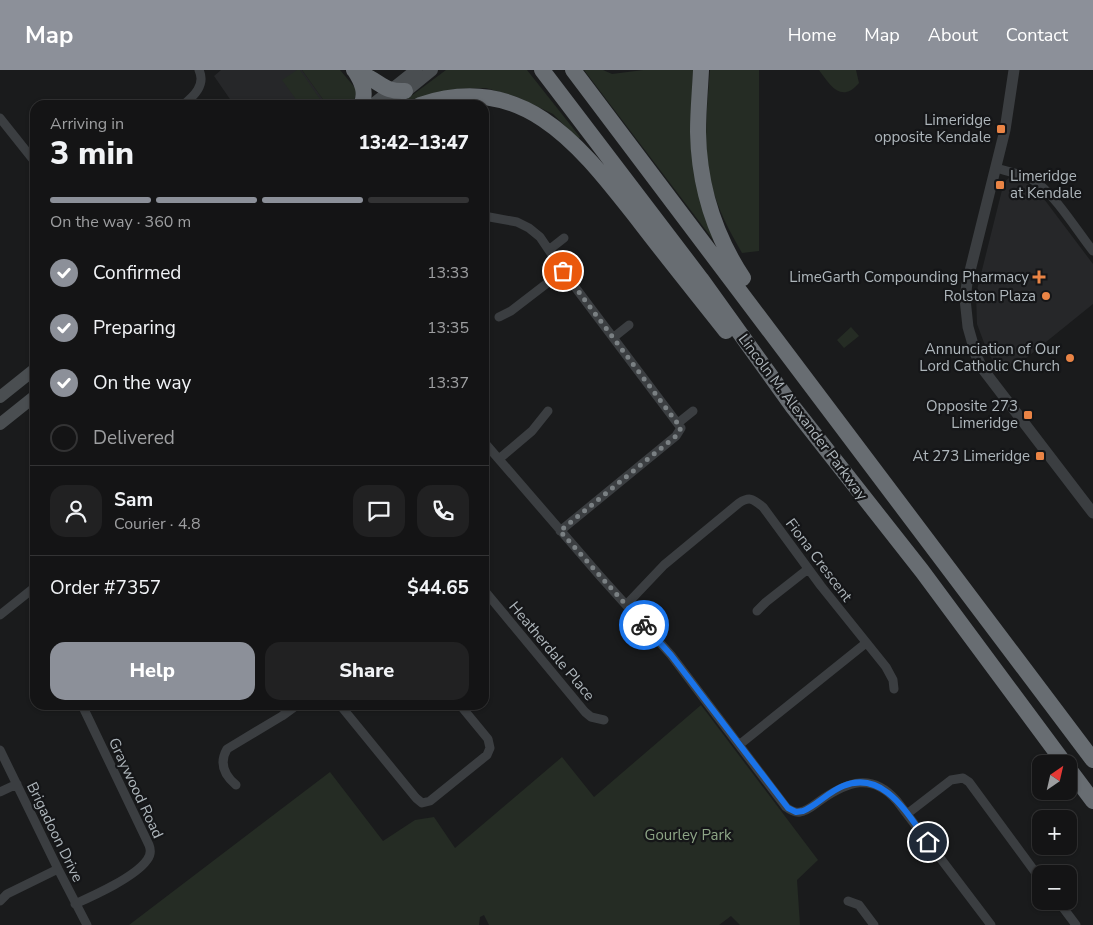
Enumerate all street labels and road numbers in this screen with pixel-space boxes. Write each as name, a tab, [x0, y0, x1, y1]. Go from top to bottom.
street label: Lincoln M. Alexander Parkway	[734, 330, 872, 504]
street label: Fiona Crescent	[781, 514, 857, 606]
street label: Heatherdale Place	[505, 597, 599, 705]
street label: Graywood Road	[104, 734, 168, 842]
street label: Brigadoon Drive	[22, 779, 88, 885]

